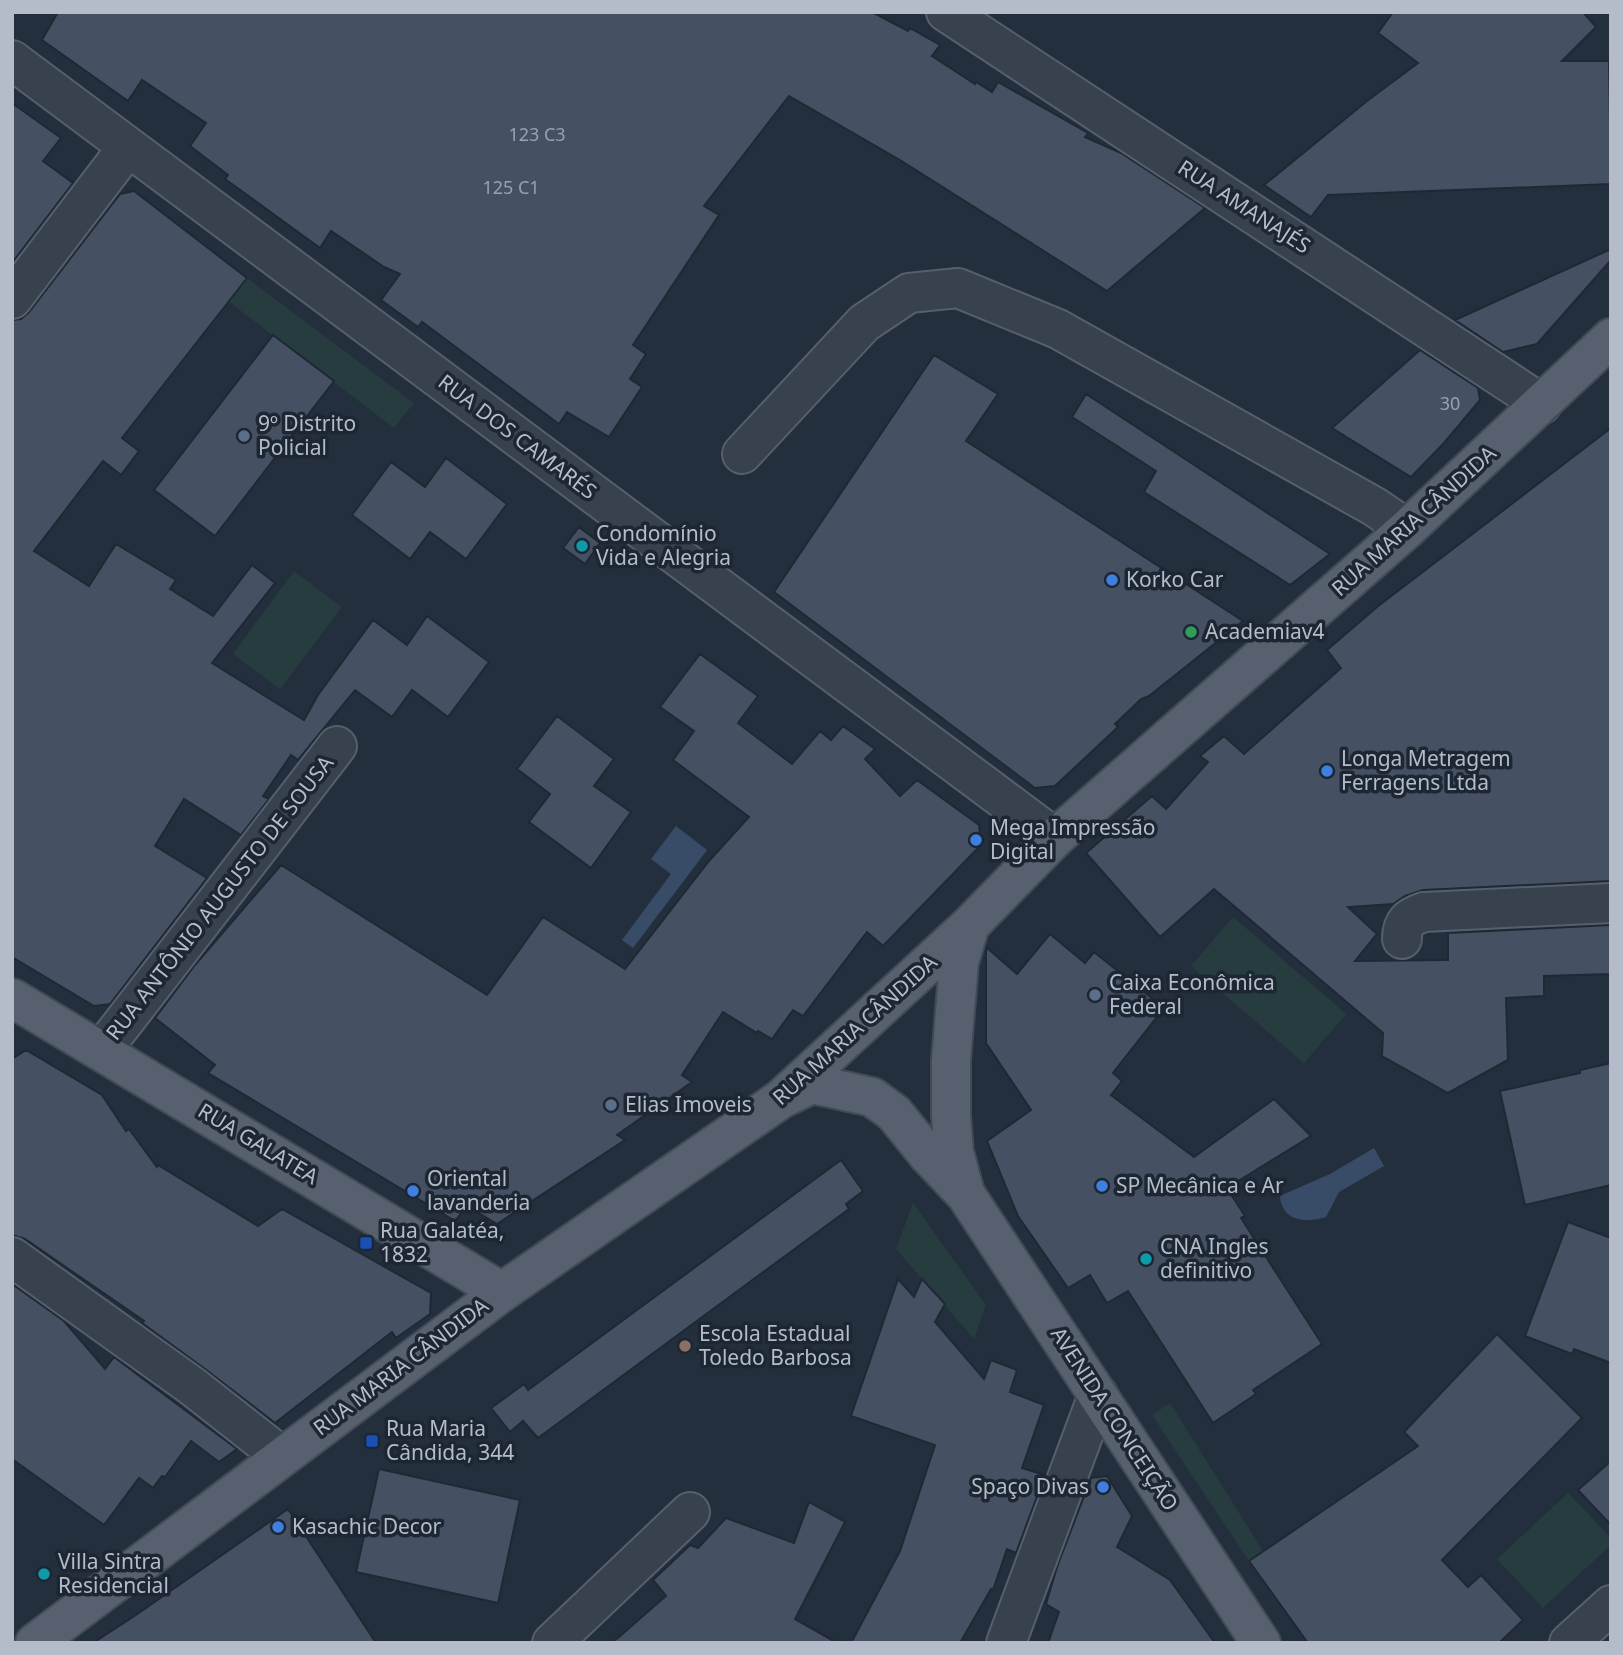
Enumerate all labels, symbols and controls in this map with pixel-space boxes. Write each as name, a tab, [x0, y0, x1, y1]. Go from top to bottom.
house number: 123 C3	[508, 122, 566, 146]
street label: RUA AMANAJÉS	[1173, 153, 1316, 259]
house number: 125 C1	[482, 175, 540, 199]
street label: RUA DOS CAMARÉS	[433, 367, 602, 505]
house number: 30	[1440, 391, 1460, 415]
place label: 9º Distrito Policial	[258, 409, 356, 461]
marker: 9º Distrito Policial	[236, 428, 252, 444]
street label: RUA MARIA CÂNDIDA	[1325, 439, 1502, 602]
place label: Condomínio Vida e Alegria	[596, 519, 731, 571]
marker: Condomínio Vida e Alegria	[574, 538, 590, 554]
place label: Korko Car	[1126, 565, 1224, 593]
marker: Korko Car	[1104, 572, 1120, 588]
place label: Academiav4	[1205, 617, 1325, 645]
marker: Academiav4	[1183, 624, 1199, 640]
place label: Longa Metragem Ferragens Ltda	[1341, 744, 1511, 796]
street label: RUA ANTÔNIO AUGUSTO DE SOUSA	[99, 749, 340, 1045]
marker: Longa Metragem Ferragens Ltda	[1319, 763, 1335, 779]
place label: Mega Impressão Digital	[990, 813, 1155, 865]
marker: Mega Impressão Digital	[968, 832, 984, 848]
street label: RUA MARIA CÂNDIDA	[766, 948, 943, 1111]
place label: Caixa Econômica Federal	[1109, 968, 1275, 1020]
marker: Caixa Econômica Federal	[1087, 987, 1103, 1003]
place label: Elias Imoveis	[625, 1090, 752, 1118]
street label: RUA GALATEA	[193, 1096, 324, 1190]
marker: Elias Imoveis	[603, 1097, 619, 1113]
place label: Oriental lavanderia	[427, 1164, 530, 1216]
place label: SP Mecânica e Ar	[1116, 1171, 1284, 1199]
marker: SP Mecânica e Ar	[1094, 1178, 1110, 1194]
marker: Oriental lavanderia	[405, 1183, 421, 1199]
place label: Rua Galatéa, 1832	[380, 1216, 504, 1268]
place label: CNA Ingles definitivo	[1160, 1232, 1268, 1284]
marker: Rua Galatéa, 1832	[358, 1235, 374, 1251]
marker: CNA Ingles definitivo	[1138, 1251, 1154, 1267]
street label: RUA MARIA CÂNDIDA	[307, 1291, 494, 1441]
place label: Escola Estadual Toledo Barbosa	[699, 1319, 852, 1371]
street label: AVENIDA CONCEIÇÃO	[1045, 1321, 1185, 1516]
marker: Escola Estadual Toledo Barbosa	[677, 1338, 693, 1354]
place label: Rua Maria Cândida, 344	[386, 1414, 514, 1466]
marker: Rua Maria Cândida, 344	[364, 1433, 380, 1449]
place label: Spaço Divas	[971, 1472, 1089, 1500]
marker: Spaço Divas	[1095, 1479, 1111, 1495]
place label: Kasachic Decor	[292, 1512, 442, 1540]
marker: Kasachic Decor	[270, 1519, 286, 1535]
place label: Villa Sintra Residencial	[58, 1547, 169, 1599]
marker: Villa Sintra Residencial	[36, 1566, 52, 1582]

